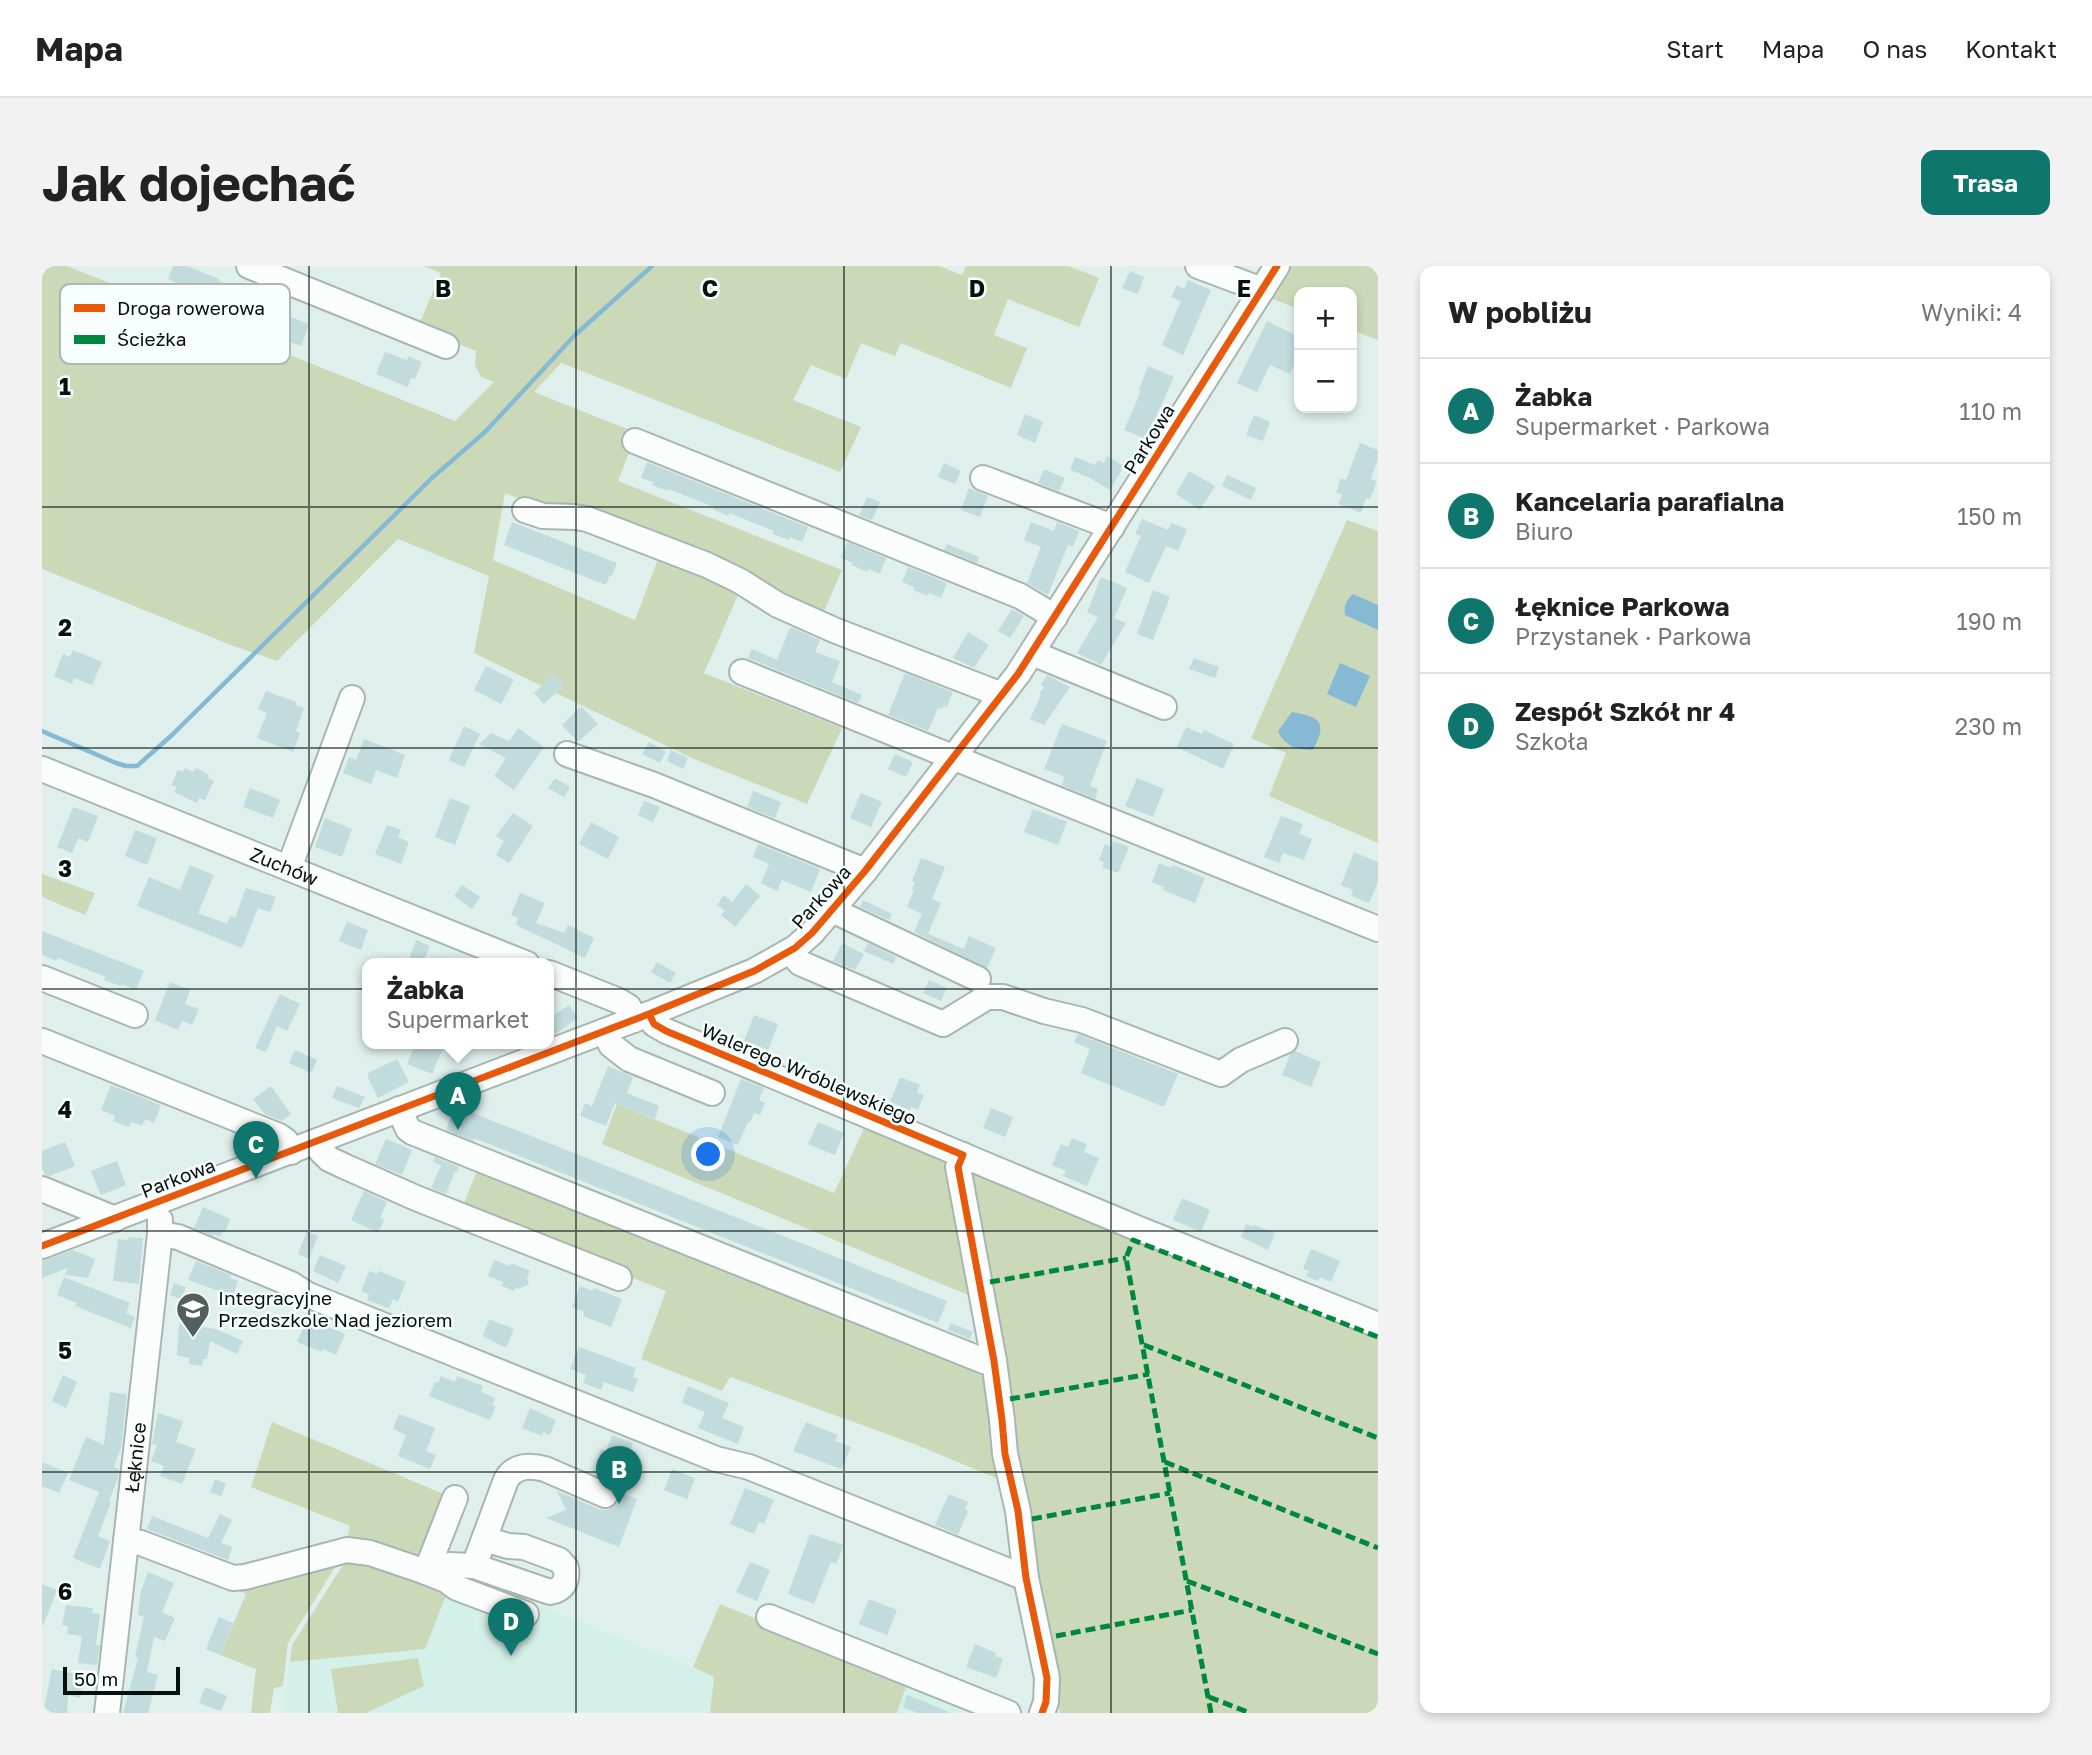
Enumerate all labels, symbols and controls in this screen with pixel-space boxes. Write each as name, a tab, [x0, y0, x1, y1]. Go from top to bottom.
text: Mapa	[35, 29, 123, 68]
text: Start	[1666, 34, 1724, 63]
text: Mapa	[1762, 34, 1824, 63]
text: O nas	[1862, 34, 1927, 63]
text: Kontakt	[1965, 34, 2057, 63]
button: Trasa	[1921, 150, 2050, 215]
text: Jak dojechać	[42, 153, 355, 212]
text: B	[435, 274, 451, 302]
text: C	[702, 274, 718, 302]
text: D	[969, 274, 985, 302]
text: E	[1237, 274, 1251, 302]
legend	[60, 284, 290, 364]
map controls	[1294, 287, 1357, 413]
button: +	[1294, 287, 1357, 350]
text: W pobliżu	[1448, 294, 1592, 330]
text: Droga rowerowa	[117, 296, 265, 319]
text: Wyniki: 4	[1921, 298, 2022, 326]
text: Ścieżka	[117, 327, 187, 350]
button: −	[1294, 350, 1357, 413]
text: 1	[59, 372, 71, 400]
text: Żabka	[1515, 381, 1592, 412]
text: A	[1463, 397, 1479, 425]
text: 110 m	[1959, 397, 2022, 425]
street label: Parkowa	[1118, 400, 1179, 478]
text: Supermarket · Parkowa	[1515, 412, 1770, 440]
text: Kancelaria parafialna	[1515, 486, 1784, 517]
text: B	[1463, 502, 1479, 530]
text: 150 m	[1957, 502, 2022, 530]
text: Biuro	[1515, 517, 1573, 545]
text: Łęknice Parkowa	[1515, 591, 1729, 622]
text: C	[1463, 607, 1479, 635]
text: 190 m	[1957, 607, 2022, 635]
text: 2	[58, 613, 72, 641]
text: Przystanek · Parkowa	[1515, 622, 1751, 650]
text: Zespół Szkół nr 4	[1515, 696, 1735, 727]
text: D	[1463, 712, 1479, 740]
text: 230 m	[1955, 712, 2022, 740]
text: Szkoła	[1515, 727, 1589, 755]
street label: Zuchów	[247, 842, 322, 890]
text: 3	[58, 854, 72, 882]
street label: Parkowa	[786, 860, 855, 933]
popup	[362, 958, 554, 1049]
text: Żabka	[387, 974, 464, 1005]
text: Supermarket	[387, 1005, 529, 1033]
street label: Walerego Wróblewskiego	[698, 1018, 920, 1129]
pin: A	[435, 1072, 481, 1130]
text: 4	[58, 1095, 72, 1123]
pin: C	[233, 1121, 279, 1179]
your location	[691, 1137, 725, 1171]
street label: Parkowa	[137, 1153, 218, 1202]
place label: Integracyjne Przedszkole Nad jeziorem	[218, 1286, 453, 1331]
school or university icon: Integracyjne Przedszkole Nad jeziorem	[174, 1290, 212, 1339]
text: 5	[58, 1336, 72, 1364]
street label: Łęknice	[119, 1421, 150, 1494]
pin: B	[596, 1446, 642, 1504]
text: 6	[58, 1577, 72, 1605]
pin: D	[488, 1598, 534, 1656]
scale bar	[63, 1664, 180, 1696]
text: 50 m	[74, 1667, 118, 1690]

